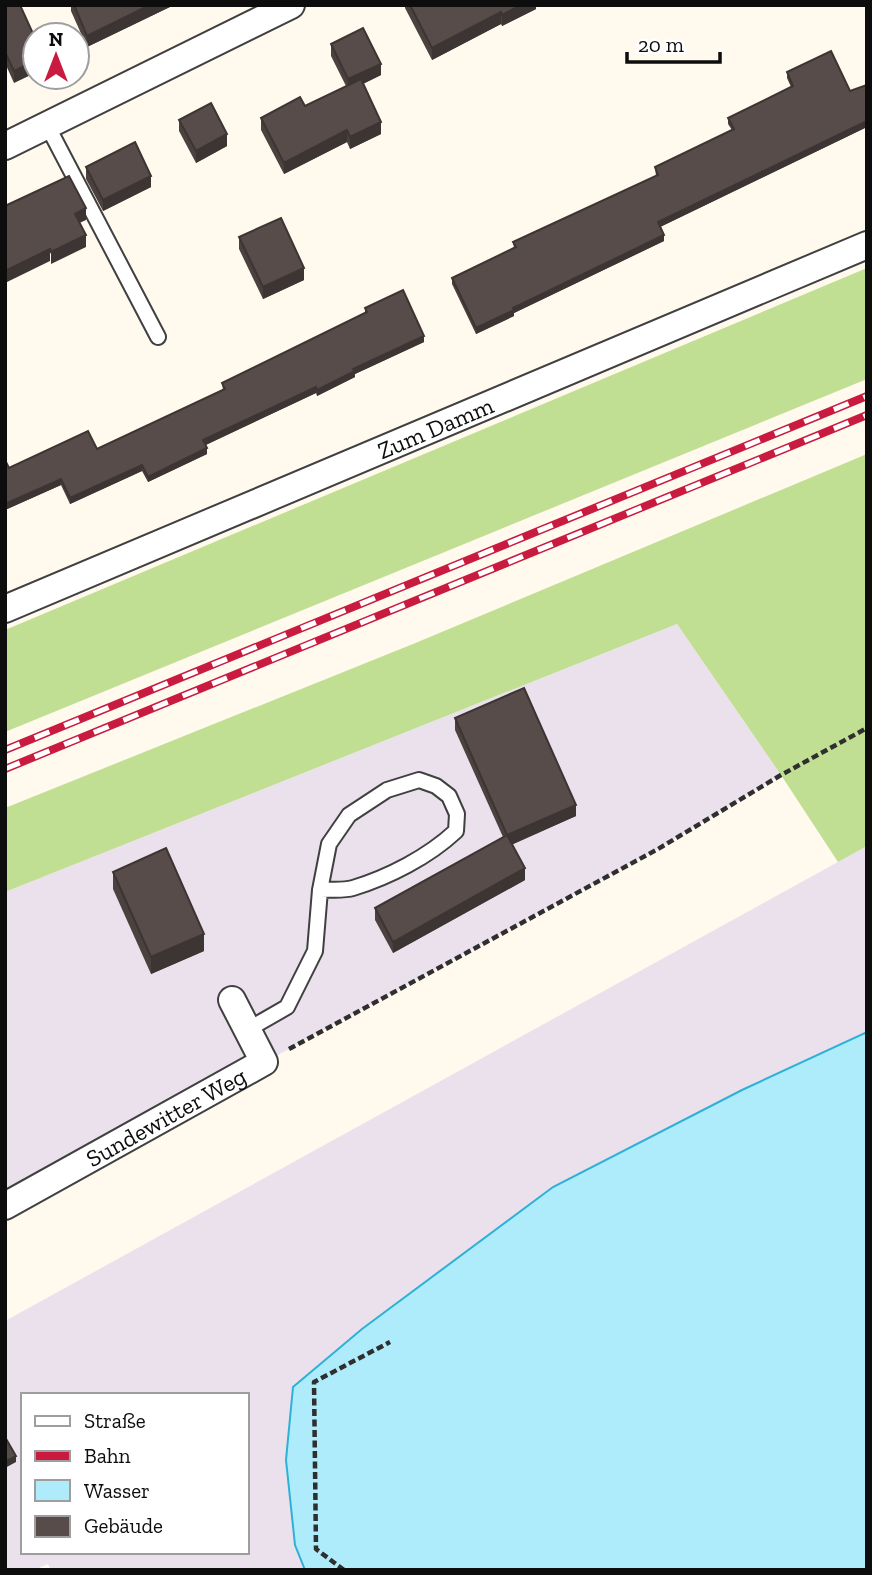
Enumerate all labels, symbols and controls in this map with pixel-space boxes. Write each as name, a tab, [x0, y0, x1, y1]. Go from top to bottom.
north arrow	[21, 21, 91, 91]
scale bar	[627, 21, 720, 65]
text: N	[49, 28, 63, 51]
text: 20 m	[638, 32, 684, 57]
street label: Zum Damm	[373, 390, 498, 465]
street label: Sundewitter Weg	[81, 1061, 251, 1173]
legend	[21, 1393, 248, 1554]
text: Straße	[84, 1408, 146, 1433]
text: Bahn	[84, 1443, 131, 1468]
text: Wasser	[84, 1478, 150, 1503]
text: Gebäude	[84, 1513, 163, 1538]

